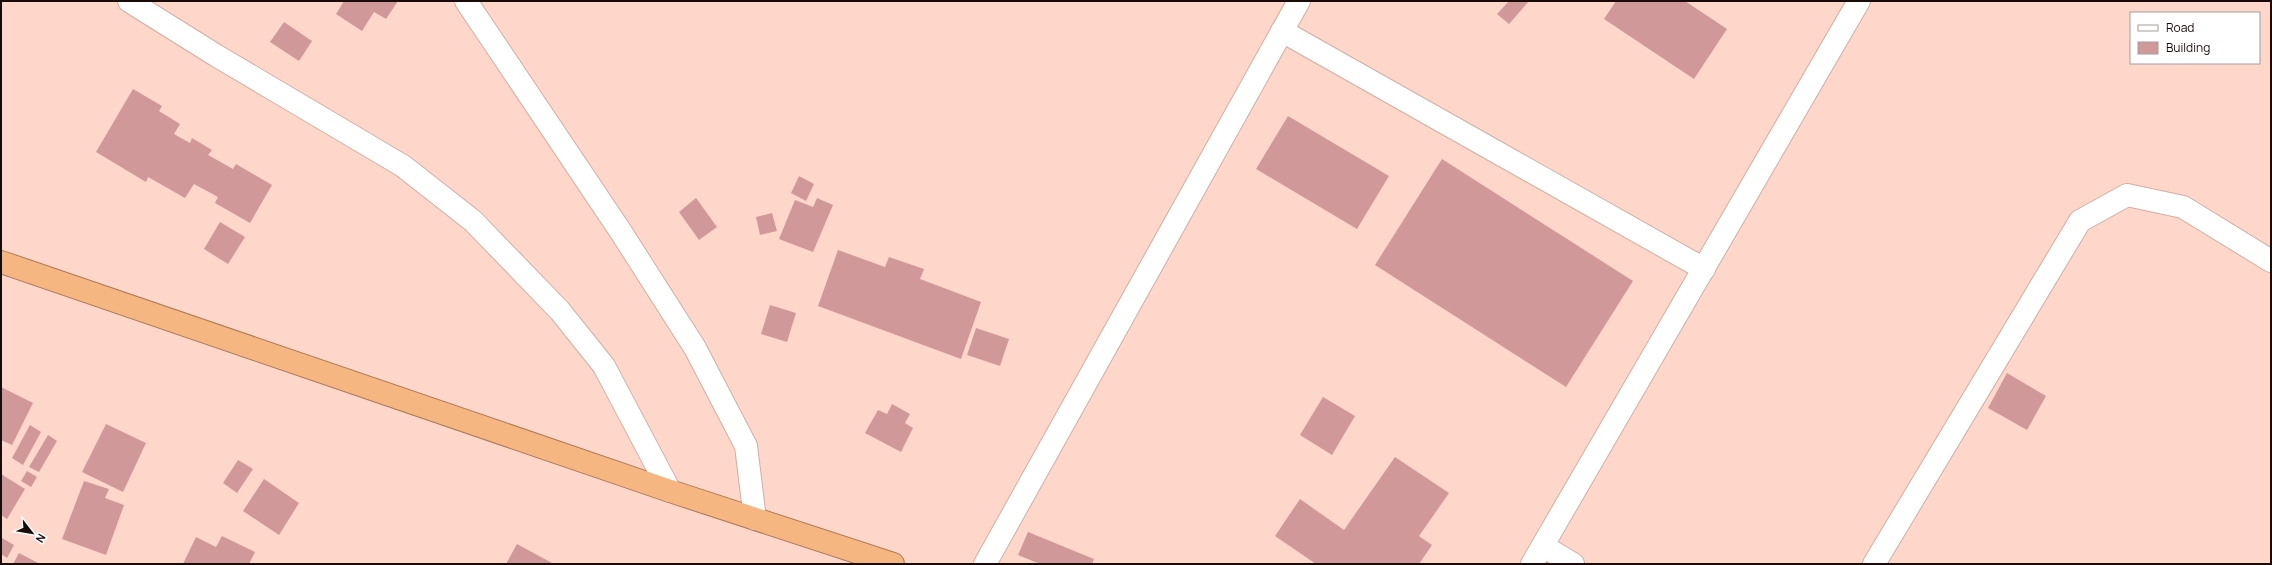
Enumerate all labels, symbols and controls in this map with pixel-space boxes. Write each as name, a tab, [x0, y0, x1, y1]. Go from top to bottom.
legend	[2130, 12, 2260, 64]
text: Road	[2166, 19, 2194, 36]
text: Building	[2166, 39, 2210, 56]
north arrow	[12, 513, 52, 553]
text: N	[32, 531, 49, 546]

